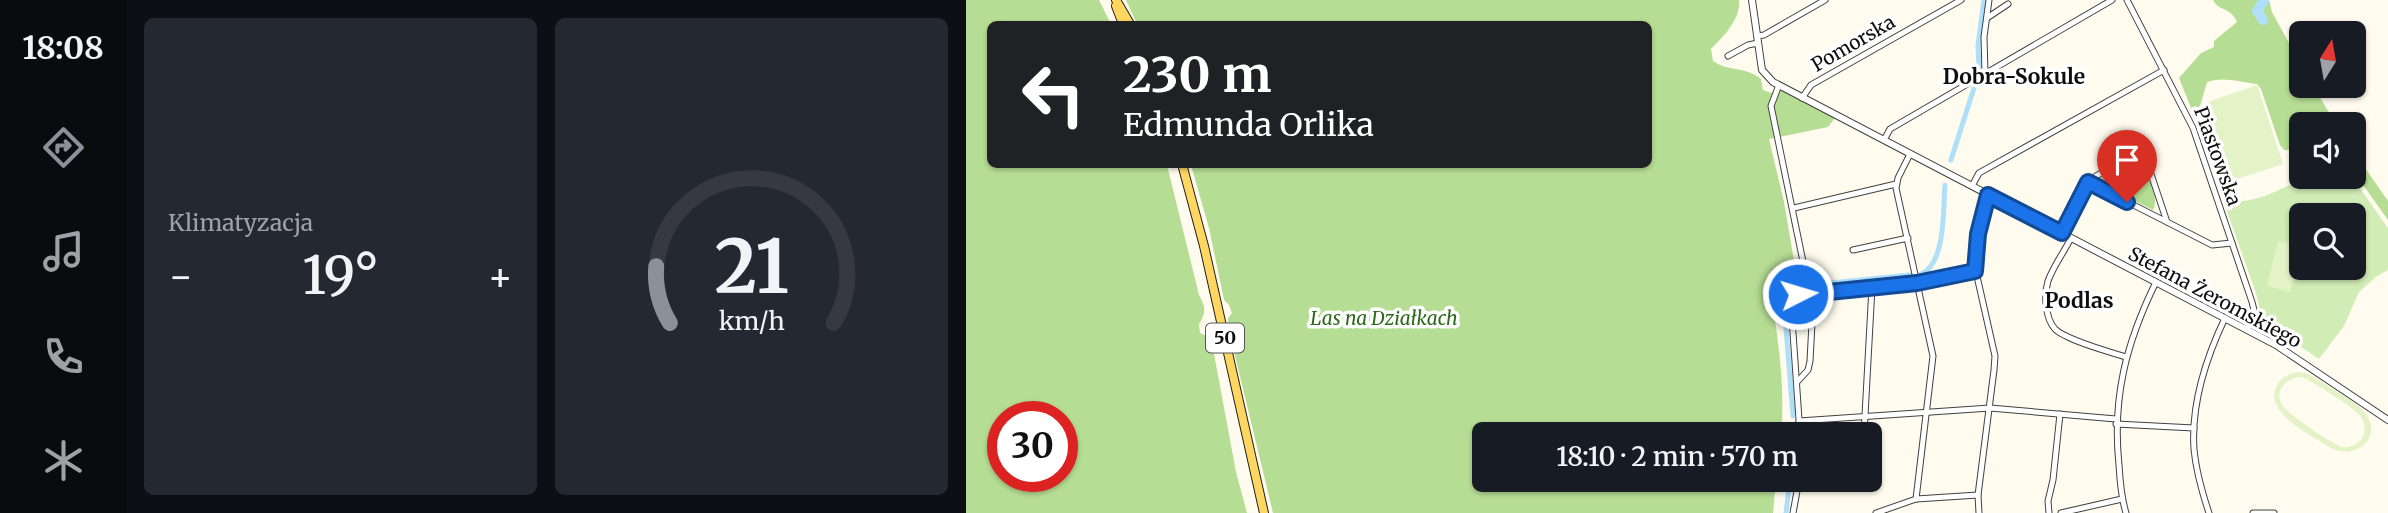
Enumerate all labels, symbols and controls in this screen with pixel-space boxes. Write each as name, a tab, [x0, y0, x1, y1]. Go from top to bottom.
street label: Pomorska	[1807, 10, 1899, 76]
north arrow	[2289, 21, 2366, 98]
map controls	[2289, 21, 2366, 280]
text: 18:08	[22, 28, 104, 68]
text: 230 m	[1123, 44, 1271, 105]
icon: left	[1008, 49, 1099, 140]
district label: Dobra-Sokule	[1943, 63, 2085, 90]
street label: Piastowska	[2189, 103, 2247, 209]
text: Edmunda Orlika	[1123, 105, 1374, 145]
button: sound	[2289, 112, 2366, 189]
icon: directions	[39, 123, 88, 172]
pin	[2097, 130, 2157, 202]
icon: arrive	[2108, 141, 2146, 179]
button: search	[2289, 203, 2366, 280]
text: Klimatyzacja	[168, 208, 313, 237]
text: 21	[714, 221, 789, 313]
icon: music	[39, 227, 88, 276]
street label: Stefana Żeromskiego	[2124, 241, 2306, 353]
text: 19°	[302, 243, 379, 308]
text: −	[168, 253, 193, 300]
text: +	[488, 253, 513, 300]
position arrow	[1761, 257, 1835, 331]
district label: Podlas	[2044, 287, 2114, 314]
text: km/h	[718, 304, 785, 336]
park label: Las na Działkach	[1310, 306, 1458, 330]
road number: 50	[1206, 324, 1244, 352]
icon: phone	[39, 332, 88, 381]
speed limit sign: 30	[987, 401, 1078, 492]
icon: climate	[39, 436, 88, 485]
text: 18:10 · 2 min · 570 m	[1556, 440, 1798, 473]

